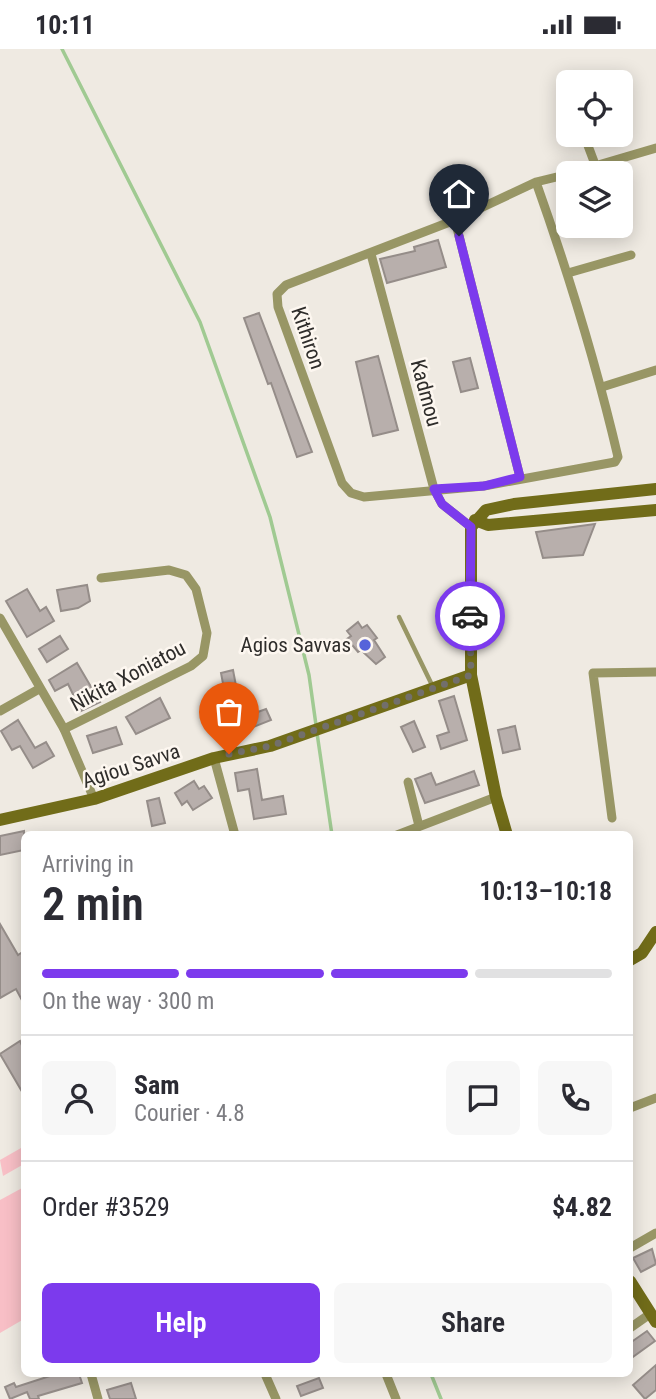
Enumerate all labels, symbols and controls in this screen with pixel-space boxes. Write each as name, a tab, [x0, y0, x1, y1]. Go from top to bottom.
text: 10:11	[35, 10, 95, 40]
map controls	[556, 70, 633, 238]
button: locate	[556, 70, 633, 147]
button: layers	[556, 161, 633, 238]
pin	[429, 164, 489, 236]
icon: home	[440, 175, 478, 213]
street label: Kithiron	[286, 304, 330, 372]
street label: Kadmou	[406, 357, 446, 429]
courier	[435, 581, 505, 651]
icon: car	[451, 597, 489, 635]
place label: Agios Savvas	[241, 633, 351, 657]
street label: Nikita Xoniatou	[66, 636, 190, 716]
marker: Agios Savvas	[357, 637, 373, 653]
pin	[199, 682, 259, 754]
icon: bag	[210, 693, 248, 731]
street label: Agiou Savva	[79, 739, 183, 793]
text: Arriving in	[42, 851, 134, 878]
text: 10:13–10:18	[479, 876, 612, 906]
text: 2 min	[42, 877, 144, 931]
text: On the way · 300 m	[42, 988, 214, 1015]
button: person	[42, 1061, 116, 1135]
button: chat	[446, 1061, 520, 1135]
button: phone	[538, 1061, 612, 1135]
text: Sam	[134, 1070, 180, 1100]
text: Courier · 4.8	[134, 1100, 245, 1127]
text: Order #3529	[42, 1192, 170, 1222]
text: $4.82	[552, 1192, 612, 1222]
button: Help	[42, 1283, 320, 1363]
button: Share	[334, 1283, 612, 1363]

